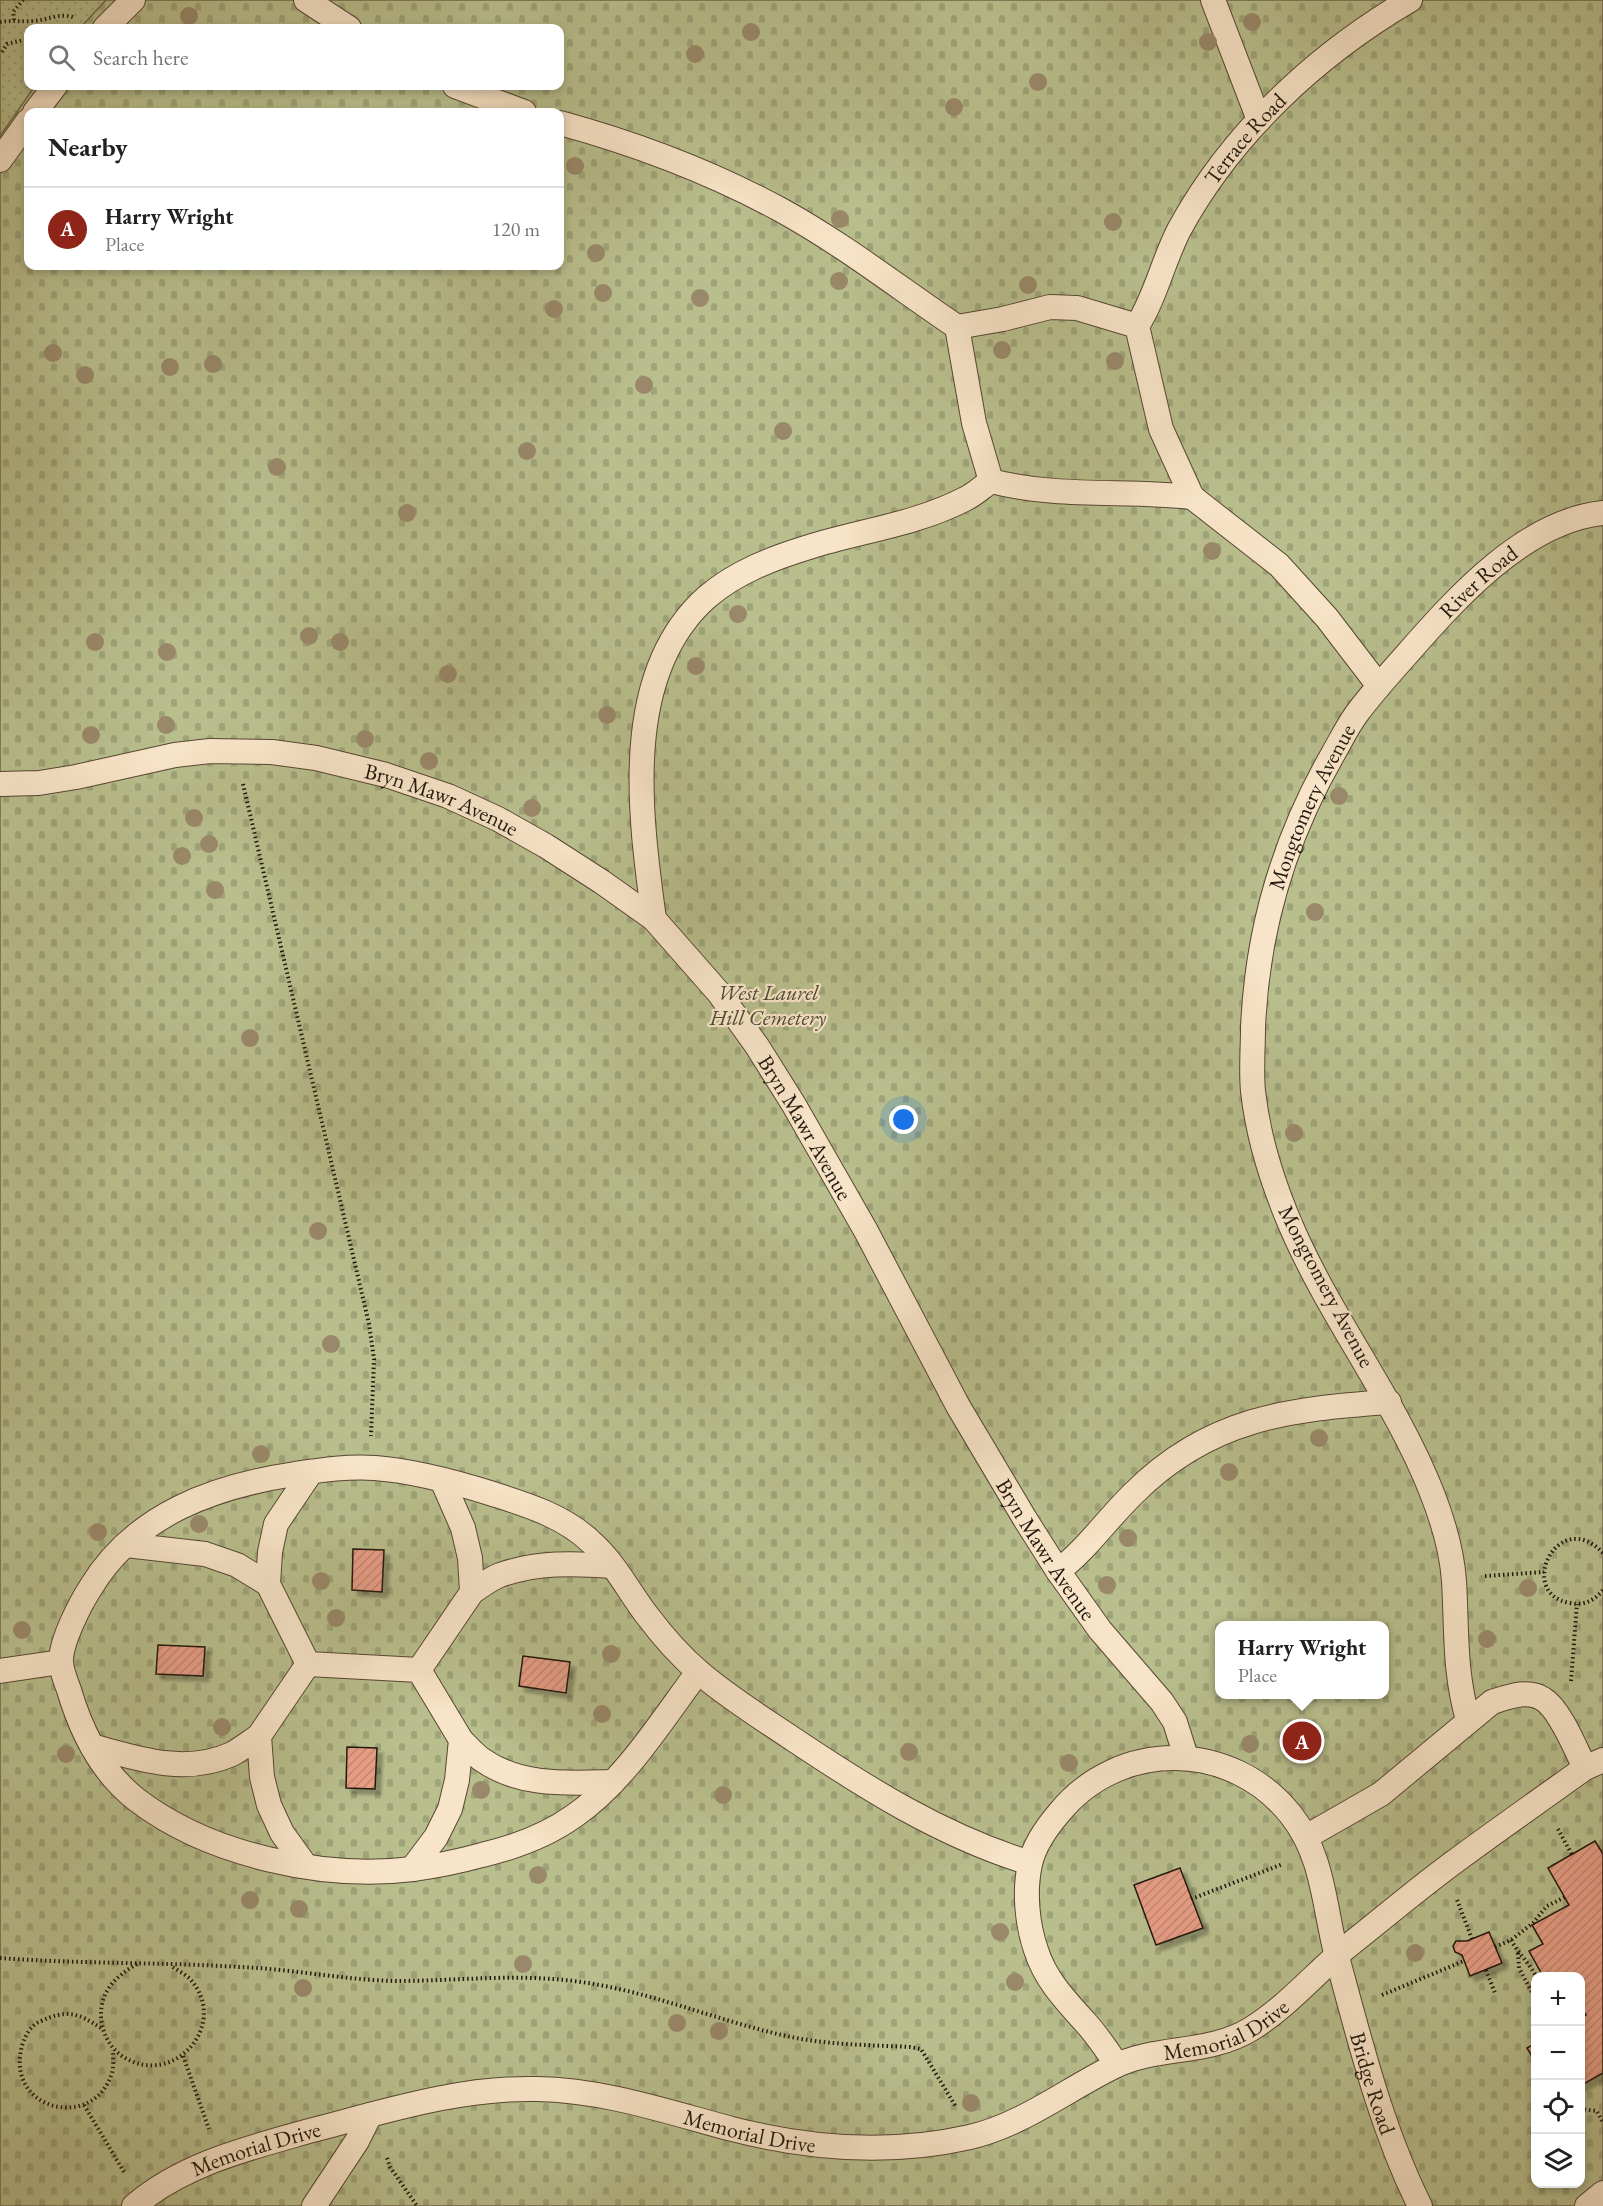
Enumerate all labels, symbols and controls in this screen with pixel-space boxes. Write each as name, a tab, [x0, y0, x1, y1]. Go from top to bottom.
search box	[24, 24, 564, 90]
icon: search	[45, 41, 78, 74]
text: Search here	[93, 43, 188, 72]
street label: Terrace Road	[1198, 86, 1293, 190]
text: Nearby	[48, 130, 128, 164]
text: Harry Wright	[105, 202, 234, 231]
text: A	[60, 216, 75, 242]
text: 120 m	[492, 216, 540, 242]
text: Place	[105, 231, 144, 257]
street label: River Road	[1433, 538, 1524, 625]
street label: Mongtomery Avenue	[1262, 718, 1362, 893]
street label: Bryn Mawr Avenue	[362, 756, 524, 843]
park label: West Laurel Hill Cemetery	[709, 978, 826, 1032]
street label: Bryn Mawr Avenue	[751, 1049, 859, 1206]
your location	[889, 1105, 918, 1134]
street label: Mongtomery Avenue	[1272, 1200, 1382, 1373]
street label: Bryn Mawr Avenue	[989, 1473, 1103, 1627]
popup	[1215, 1621, 1389, 1699]
text: Harry Wright	[1238, 1633, 1366, 1662]
text: Place	[1238, 1662, 1277, 1688]
pin: A	[1282, 1718, 1322, 1764]
map controls	[1531, 1972, 1585, 2188]
button: +	[1531, 1972, 1585, 2026]
street label: Memorial Drive	[1161, 1993, 1295, 2067]
button: −	[1531, 2026, 1585, 2080]
street label: Bridge Road	[1343, 2029, 1403, 2139]
button: locate	[1531, 2080, 1585, 2134]
street label: Memorial Drive	[680, 2102, 817, 2159]
street label: Memorial Drive	[187, 2115, 324, 2183]
button: layers	[1531, 2134, 1585, 2188]

